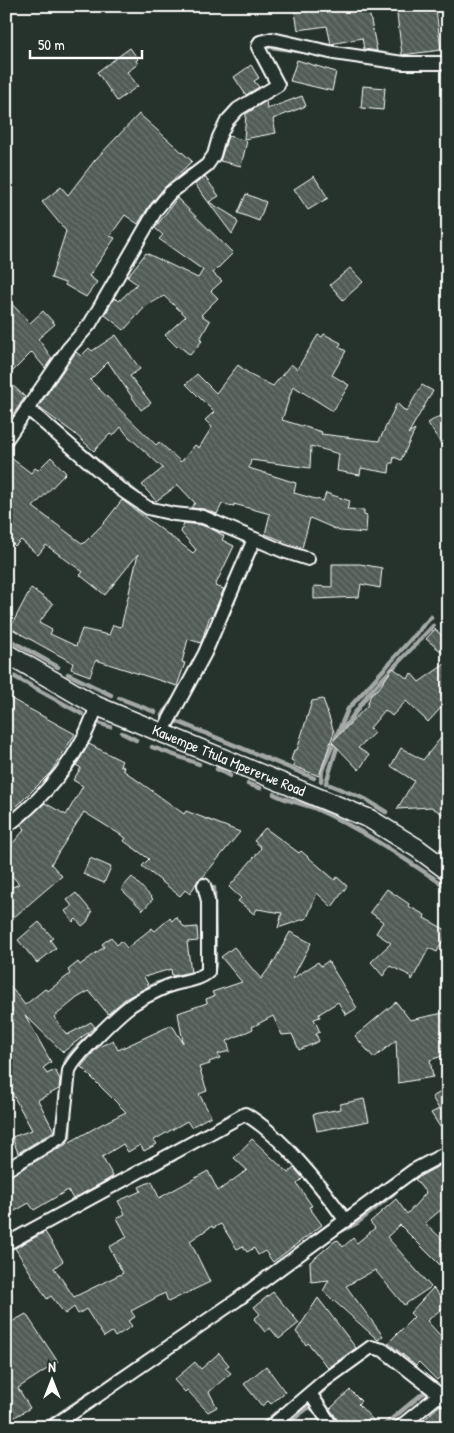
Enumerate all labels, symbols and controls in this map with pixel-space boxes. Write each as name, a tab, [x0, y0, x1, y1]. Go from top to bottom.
scale bar	[30, 28, 142, 60]
text: 50 m	[38, 34, 65, 55]
street label: Kawempe Ttula Mpererwe Road	[149, 719, 309, 801]
north arrow	[28, 1356, 78, 1406]
text: N	[48, 1357, 56, 1376]

